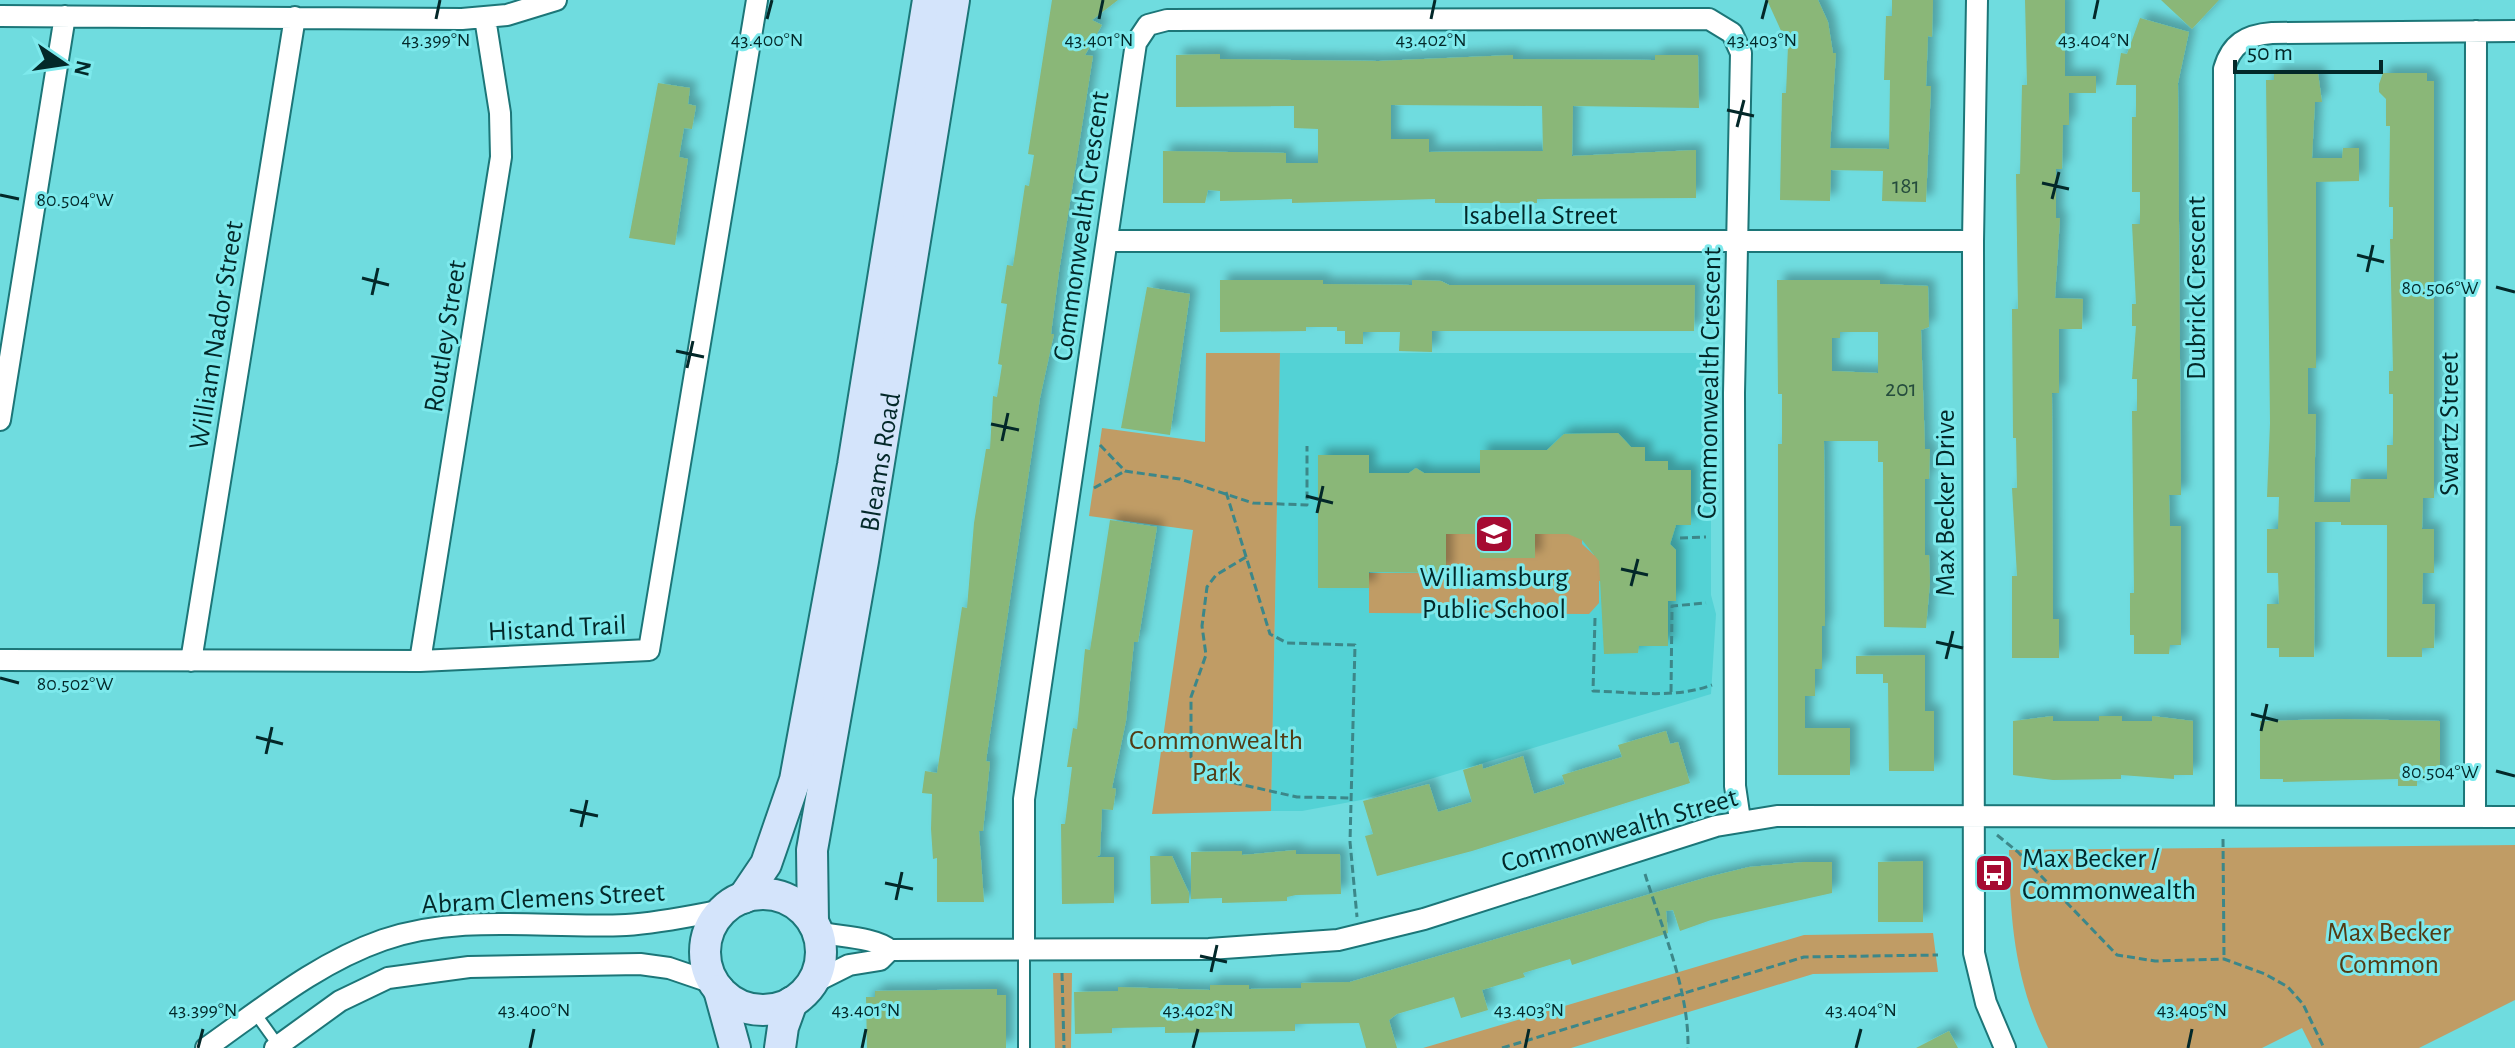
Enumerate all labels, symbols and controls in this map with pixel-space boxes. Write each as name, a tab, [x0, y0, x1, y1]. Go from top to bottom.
north arrow	[24, 24, 104, 104]
scale bar	[2235, 24, 2381, 74]
text: 43.399°N	[402, 30, 471, 50]
text: 43.400°N	[731, 30, 803, 50]
text: 43.401°N	[1064, 30, 1134, 50]
text: 43.402°N	[1395, 30, 1467, 50]
text: 43.403°N	[1727, 30, 1797, 50]
text: 43.404°N	[2058, 30, 2130, 50]
text: 50 m	[2247, 41, 2293, 65]
text: N	[70, 58, 95, 78]
street label: Commonwealth Crescent	[1049, 90, 1115, 363]
house number: 181	[1892, 174, 1920, 198]
text: 80.504°W	[36, 190, 114, 210]
street label: Dubrick Crescent	[2183, 196, 2211, 380]
street label: Isabella Street	[1463, 202, 1617, 230]
street label: William Nador Street	[185, 219, 249, 452]
street label: Commonwealth Crescent	[1694, 247, 1726, 519]
street label: Routley Street	[420, 258, 472, 414]
text: 80.506°W	[2402, 278, 2479, 298]
street label: Swartz Street	[2436, 352, 2464, 496]
house number: 201	[1885, 377, 1917, 401]
street label: Bleams Road	[856, 390, 906, 534]
street label: Max Becker Drive	[1932, 409, 1960, 597]
school or university icon: Williamsburg Public School	[1473, 513, 1515, 555]
place label: Williamsburg Public School	[1420, 564, 1569, 624]
street label: Histand Trail	[487, 611, 627, 647]
text: 80.502°W	[37, 674, 113, 694]
park label: Commonwealth Park	[1129, 727, 1303, 787]
text: 80.504°W	[2401, 762, 2479, 782]
street label: Commonwealth Street	[1498, 784, 1741, 878]
place label: Max Becker / Commonwealth	[2022, 845, 2196, 905]
bus stop icon: Max Becker / Commonwealth	[1973, 852, 2015, 894]
street label: Abram Clemens Street	[421, 879, 666, 919]
park label: Max Becker Common	[2327, 919, 2451, 979]
text: 43.399°N	[169, 1000, 238, 1020]
text: 43.400°N	[498, 1000, 570, 1020]
text: 43.401°N	[831, 1000, 901, 1020]
text: 43.402°N	[1162, 1000, 1234, 1020]
text: 43.403°N	[1494, 1000, 1564, 1020]
text: 43.404°N	[1825, 1000, 1897, 1020]
text: 43.405°N	[2157, 1000, 2227, 1020]

